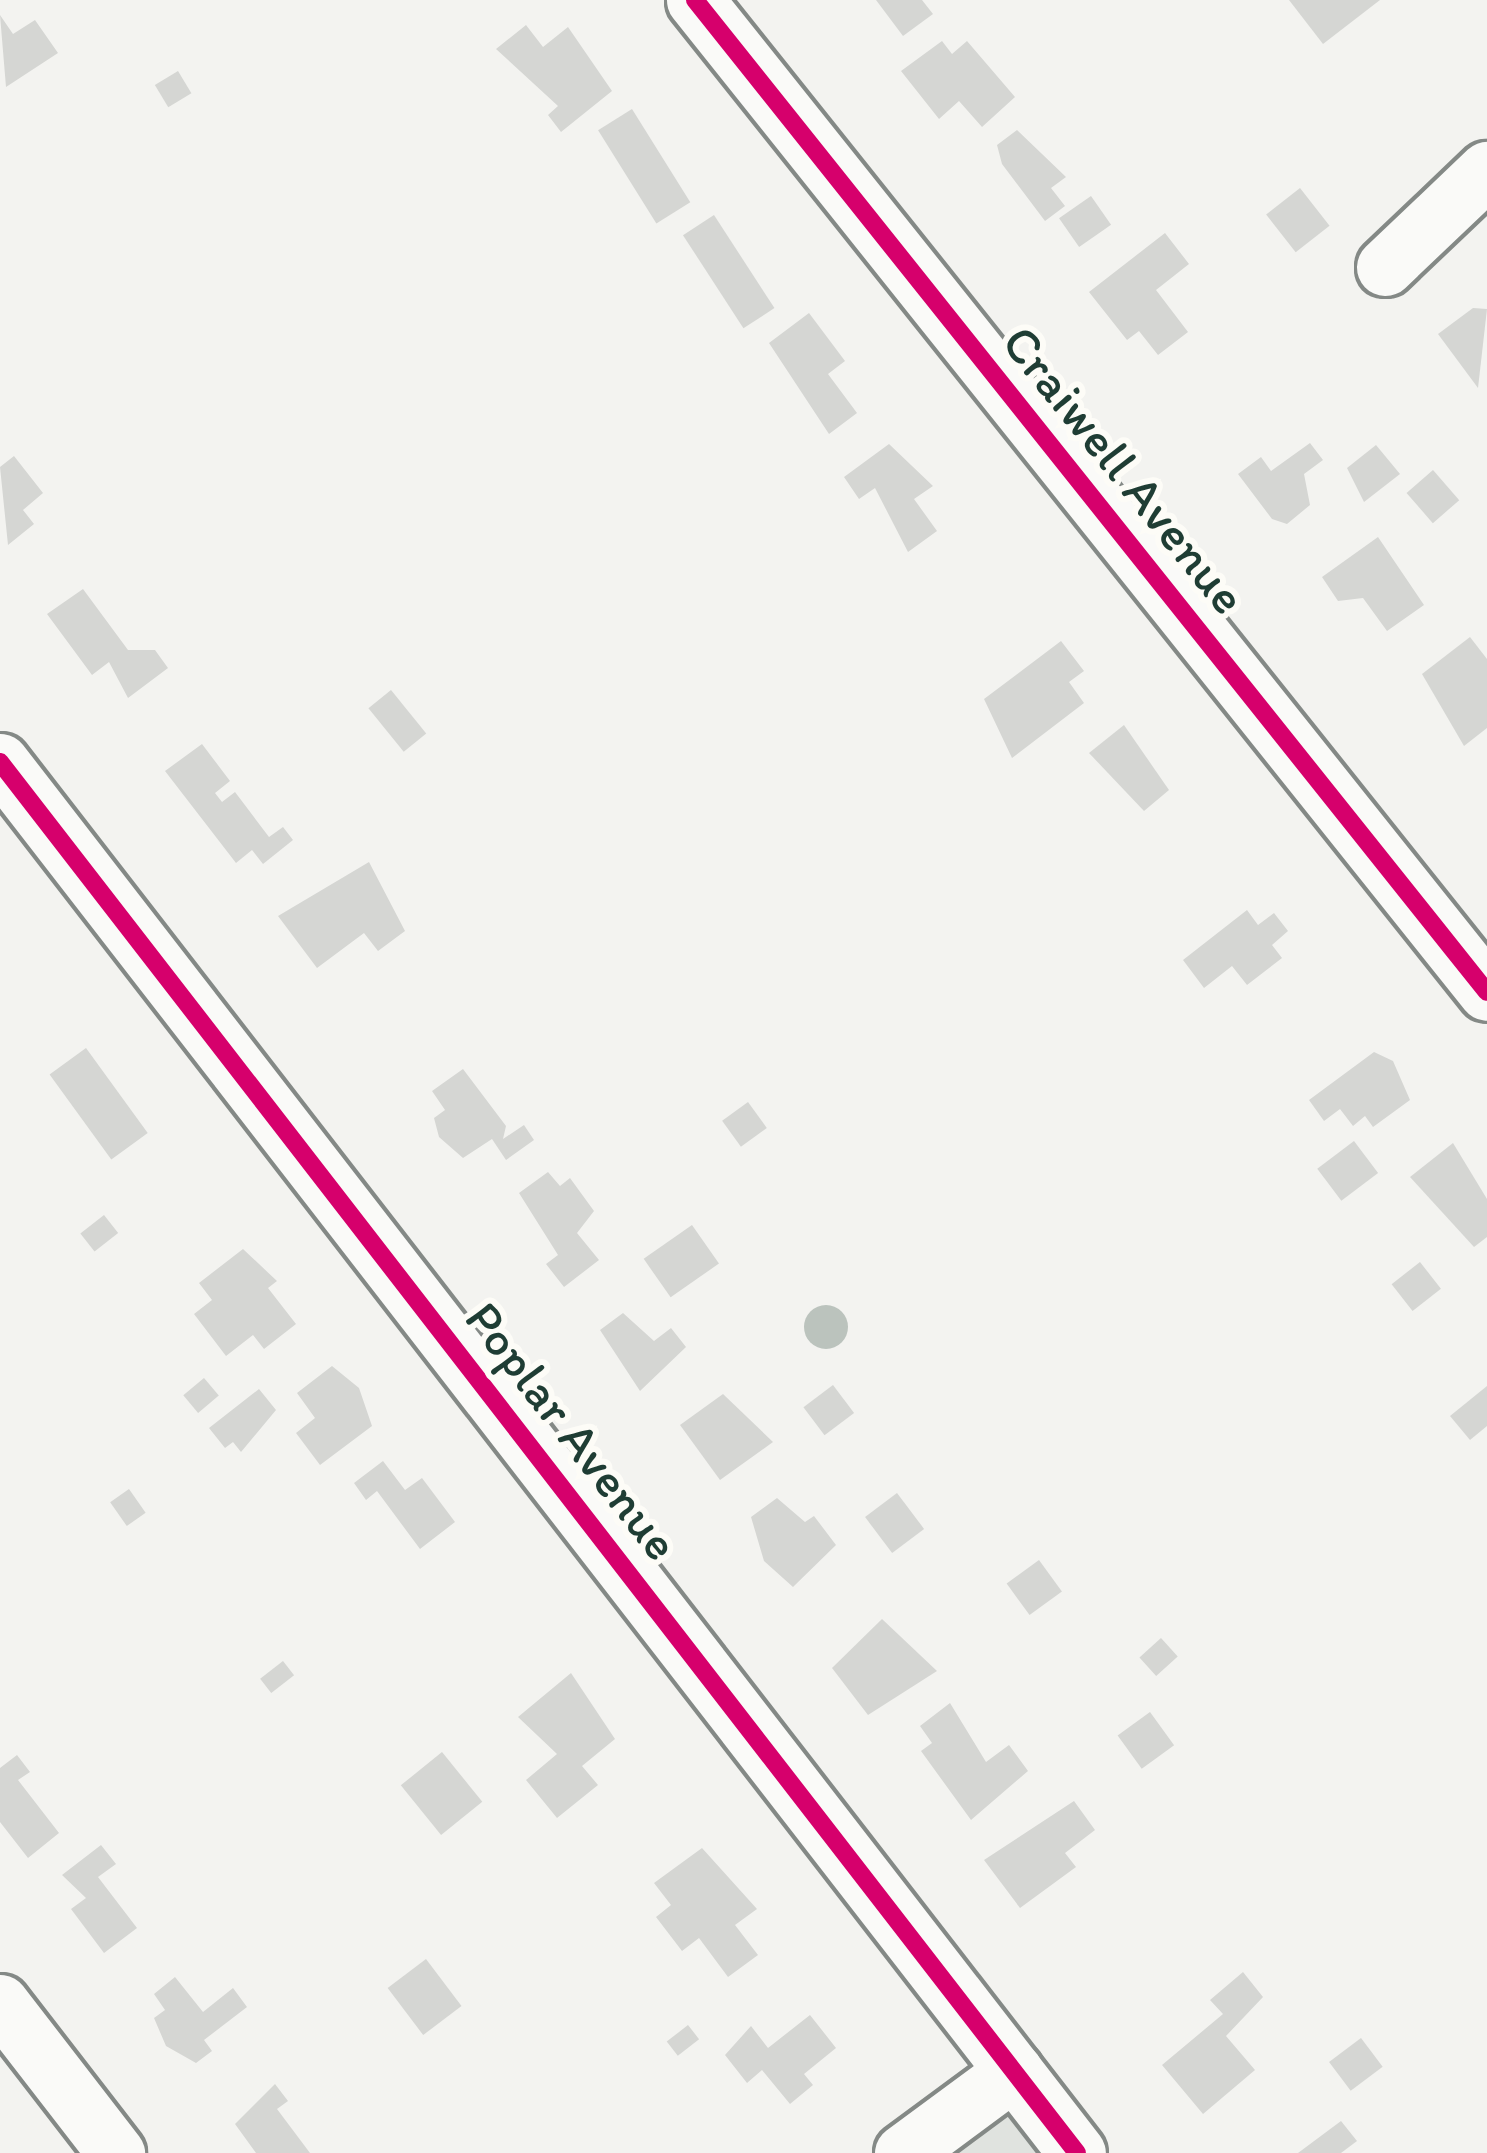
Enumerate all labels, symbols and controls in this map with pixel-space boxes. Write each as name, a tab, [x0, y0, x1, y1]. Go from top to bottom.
street label: Craiwell Avenue	[990, 314, 1258, 626]
street label: Poplar Avenue	[452, 1289, 692, 1573]

